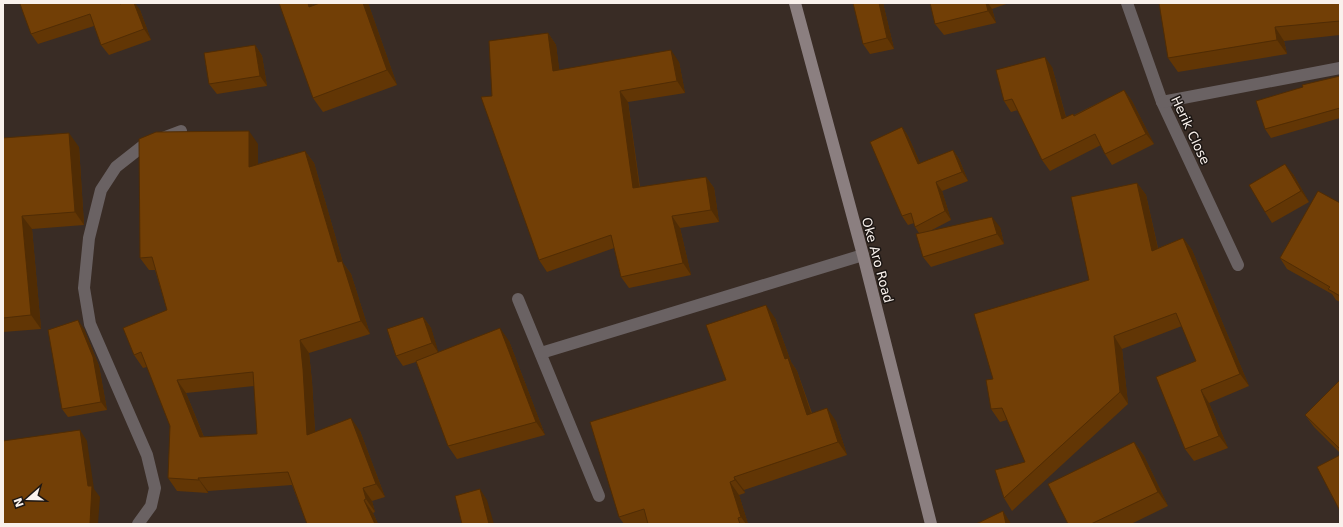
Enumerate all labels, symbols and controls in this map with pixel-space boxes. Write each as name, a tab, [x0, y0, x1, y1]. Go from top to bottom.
street label: Herik Close	[1168, 94, 1213, 167]
street label: Oke Aro Road	[859, 216, 896, 305]
north arrow	[8, 479, 48, 519]
text: N	[11, 496, 27, 509]

